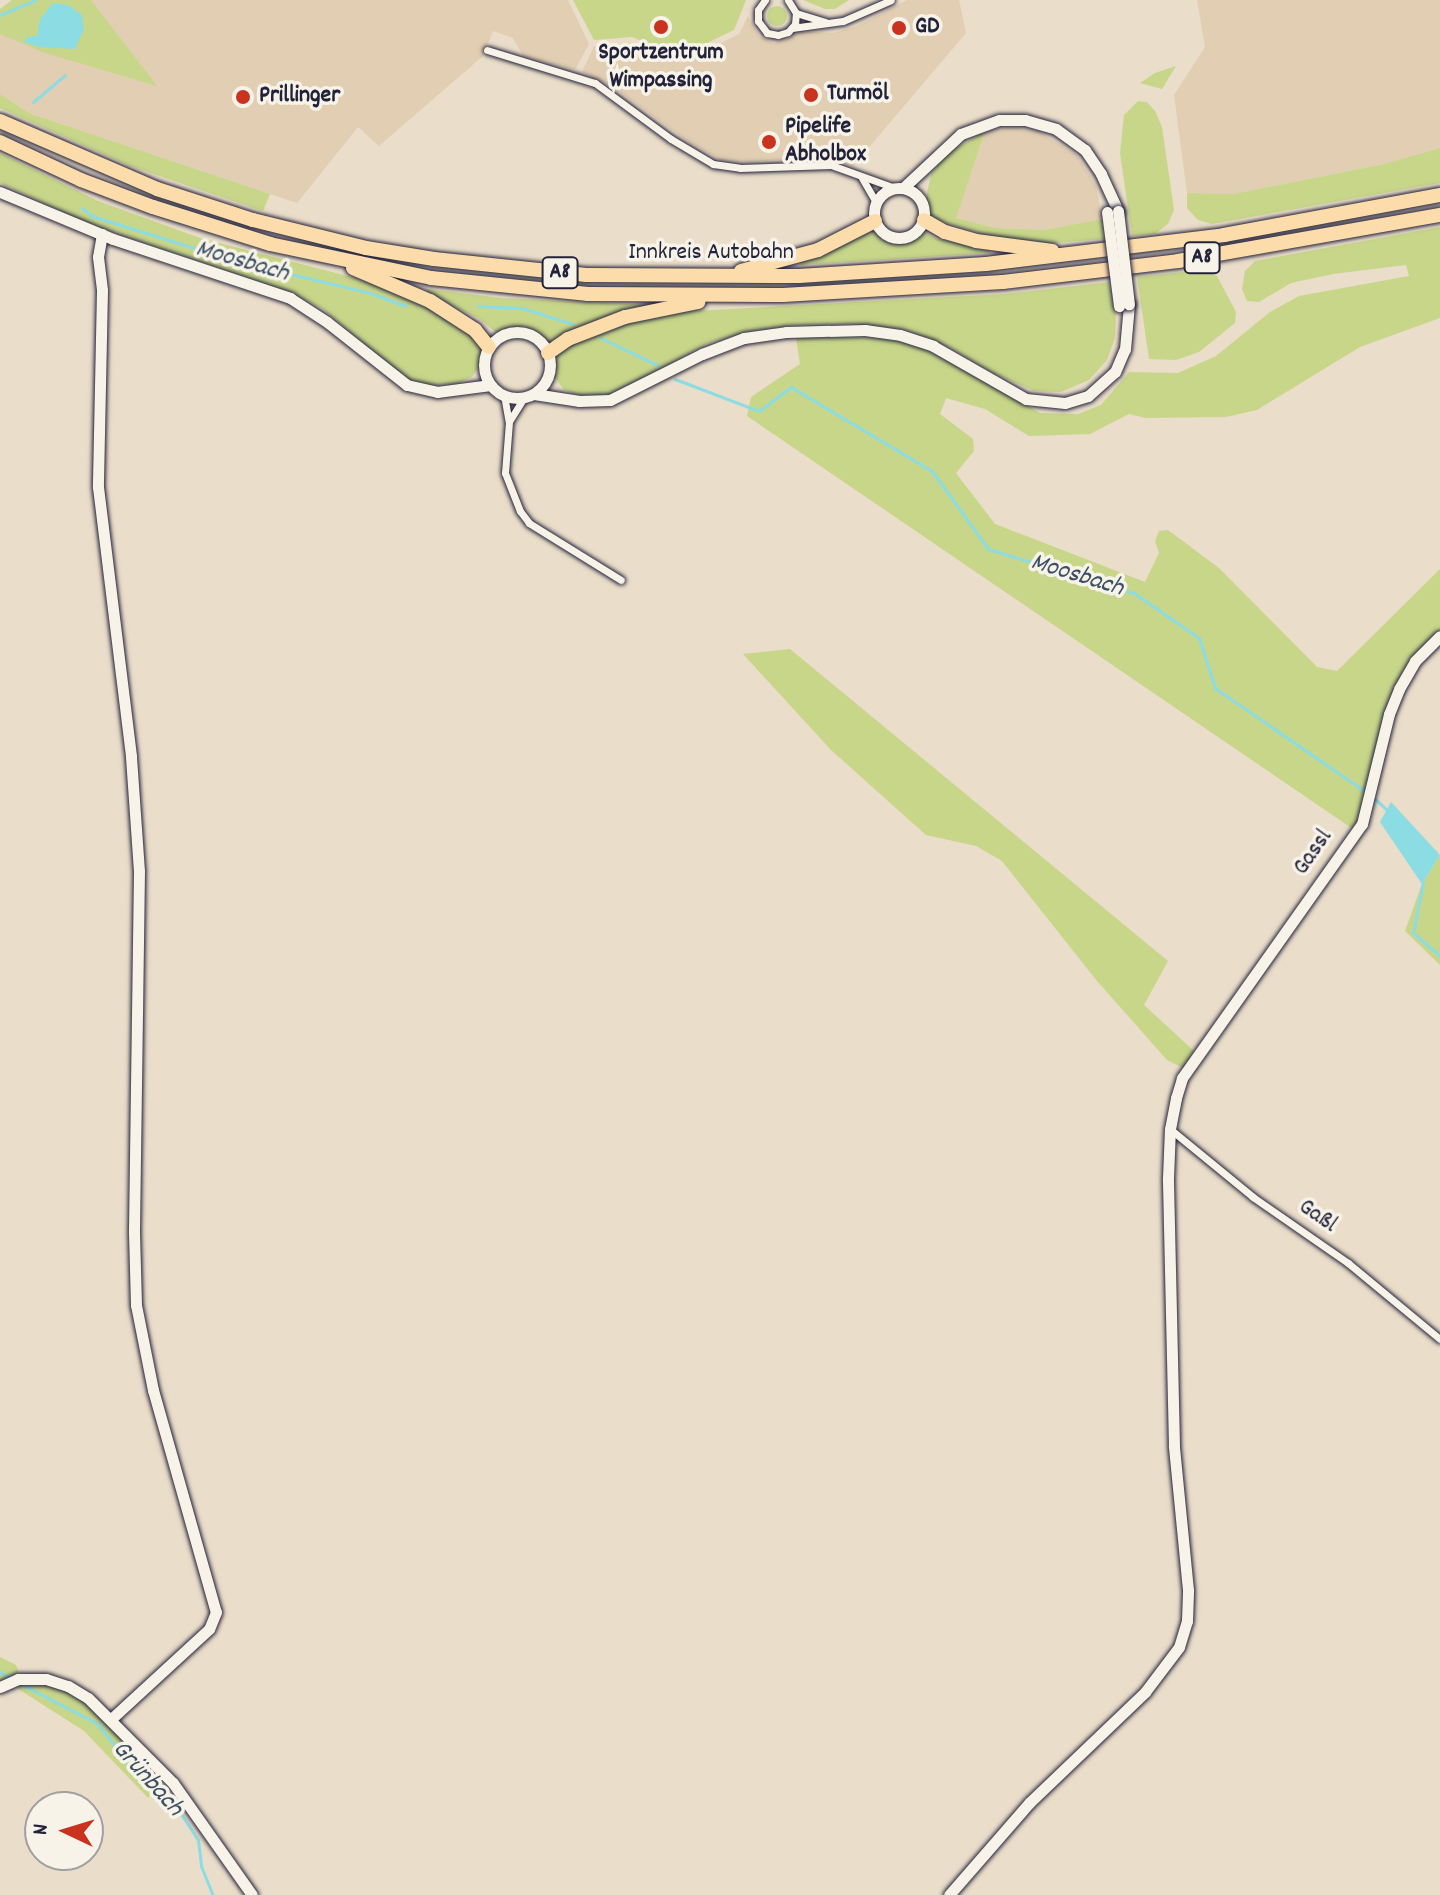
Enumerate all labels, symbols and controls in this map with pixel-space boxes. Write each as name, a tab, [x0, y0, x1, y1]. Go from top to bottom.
place label: GD	[915, 14, 940, 42]
marker: Sportzentrum Wimpassing	[652, 18, 670, 36]
marker: GD	[890, 19, 908, 37]
place label: Sportzentrum Wimpassing	[598, 40, 724, 96]
place label: Turmöl	[827, 81, 889, 109]
place label: Prillinger	[259, 83, 340, 111]
marker: Turmöl	[802, 86, 820, 104]
marker: Prillinger	[234, 88, 252, 106]
place label: Pipelife Abholbox	[785, 114, 866, 170]
marker: Pipelife Abholbox	[760, 133, 778, 151]
water label: Moosbach	[192, 234, 292, 290]
street label: Innkreis Autobahn	[628, 240, 794, 268]
road number: A8	[1182, 240, 1222, 276]
road number: A8	[540, 255, 580, 291]
water label: Moosbach	[1027, 547, 1127, 605]
street label: Gassl	[1288, 825, 1340, 881]
street label: Gaßl	[1292, 1194, 1342, 1240]
water label: Grünbach	[105, 1734, 189, 1824]
north arrow	[24, 1791, 104, 1871]
text: N	[26, 1823, 57, 1836]

